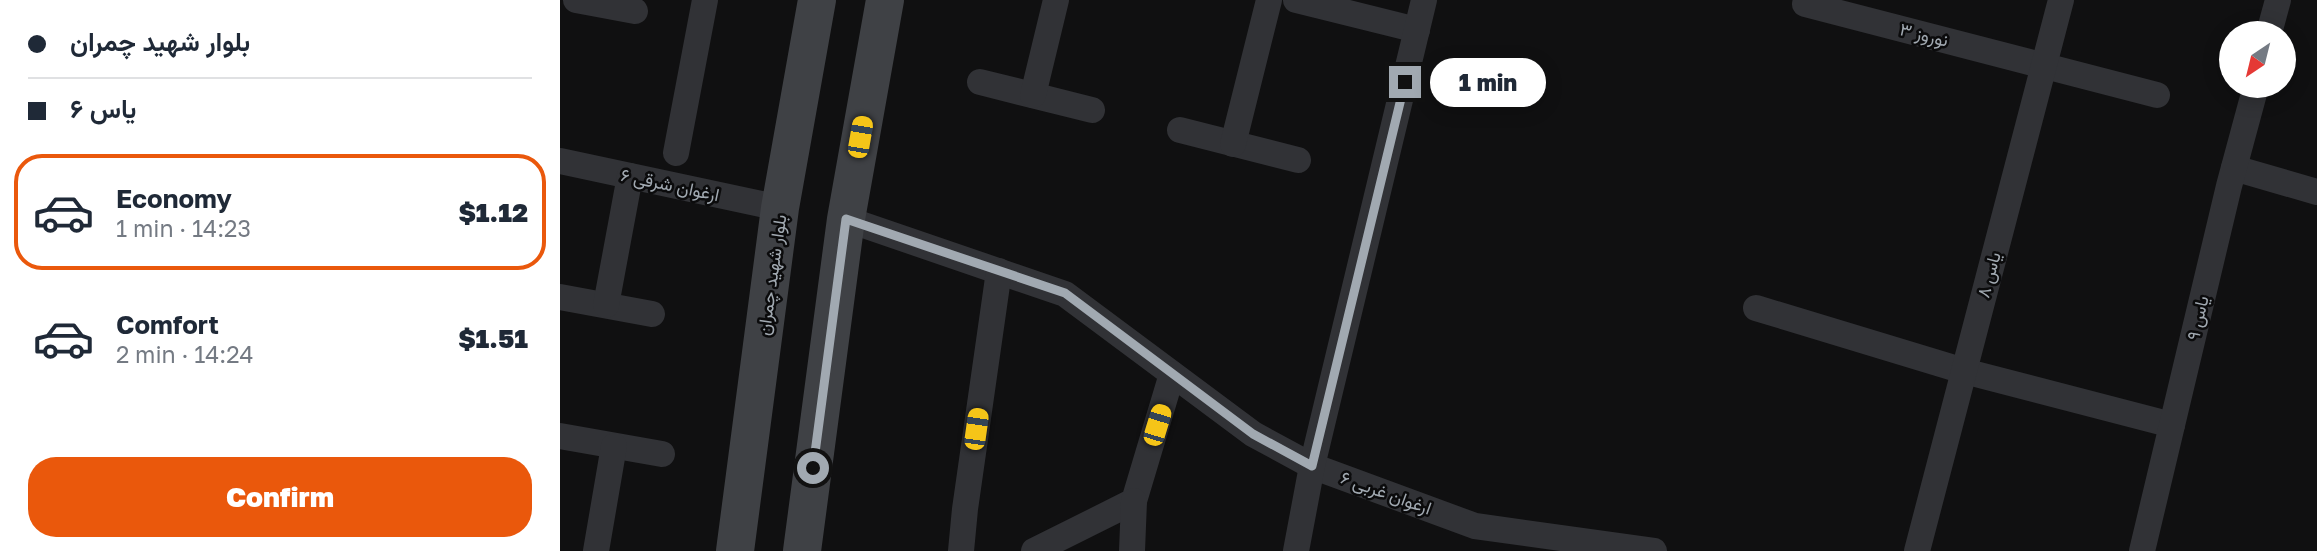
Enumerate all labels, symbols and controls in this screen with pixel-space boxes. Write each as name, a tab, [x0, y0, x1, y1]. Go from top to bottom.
street label: نوروز ۳	[1897, 17, 1951, 52]
north arrow	[2219, 21, 2296, 98]
map controls	[2219, 21, 2296, 98]
text: بلوار شهید چمران	[70, 26, 250, 57]
callout: 1 min	[1430, 57, 1545, 106]
route end	[1389, 66, 1421, 98]
text: 1 min	[1459, 68, 1517, 96]
text: یاس ۶	[70, 93, 136, 124]
car	[847, 114, 874, 160]
street label: ارغوان شرقی ۶	[619, 163, 722, 206]
icon: car	[32, 181, 95, 244]
text: Economy	[116, 183, 232, 214]
text: $1.12	[458, 197, 528, 228]
street label: بلوار شهید چمران	[752, 213, 792, 337]
text: 1 min · 14:23	[116, 214, 251, 242]
street label: یاس ۸	[1971, 249, 2006, 300]
street label: یاس ۹	[2181, 293, 2214, 342]
icon: car	[32, 307, 95, 370]
text: Comfort	[116, 309, 219, 340]
text: $1.51	[458, 323, 528, 354]
text: 2 min · 14:24	[116, 340, 254, 368]
car	[1141, 402, 1174, 448]
car	[963, 407, 990, 451]
route start	[797, 452, 829, 484]
button: Confirm	[28, 457, 532, 537]
street label: ارغوان غربی ۶	[1338, 465, 1435, 520]

